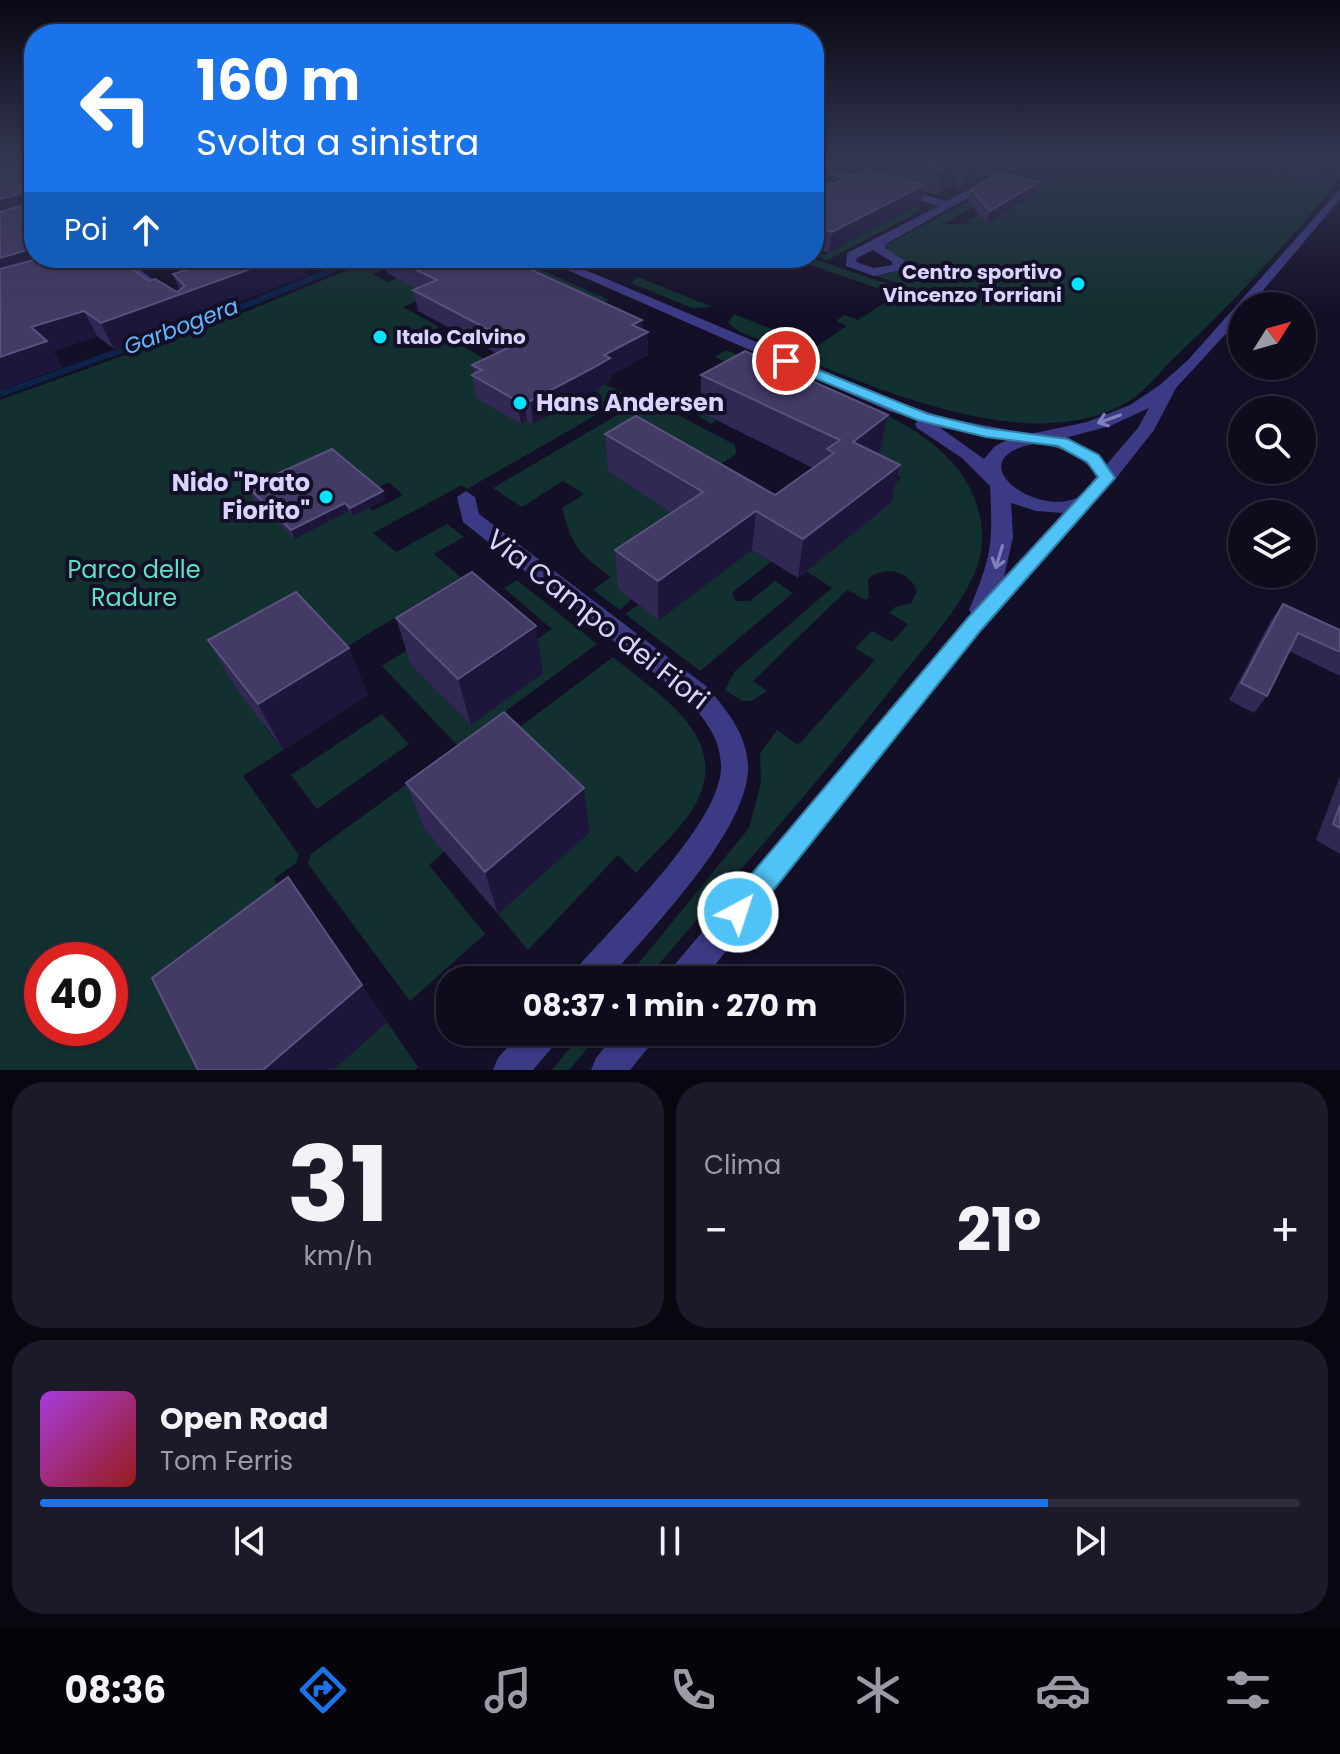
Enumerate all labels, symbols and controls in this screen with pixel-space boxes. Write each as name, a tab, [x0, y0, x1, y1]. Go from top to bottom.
text: 160 m	[196, 41, 360, 120]
icon: left	[64, 56, 168, 160]
text: Svolta a sinistra	[196, 117, 479, 168]
text: Poi	[64, 208, 108, 251]
icon: ahead	[124, 208, 168, 252]
place label: Centro sportivo Vincenzo Torriani	[883, 258, 1062, 309]
marker: Centro sportivo Vincenzo Torriani	[1069, 275, 1087, 293]
water label: Garbogera	[119, 290, 243, 363]
north arrow	[1228, 292, 1316, 380]
map controls	[1228, 292, 1316, 588]
place label: Italo Calvino	[396, 323, 526, 351]
pin	[752, 327, 820, 395]
marker: Italo Calvino	[371, 328, 389, 346]
icon: arrive	[764, 339, 808, 383]
place label: Hans Andersen	[536, 386, 724, 419]
marker: Hans Andersen	[511, 394, 529, 412]
button: search	[1228, 396, 1316, 484]
one-way arrow	[1097, 413, 1122, 428]
place label: Nido "Prato Fiorito"	[172, 466, 310, 527]
marker: Nido "Prato Fiorito"	[317, 488, 335, 506]
button: layers	[1228, 500, 1316, 588]
street label: Via Campo dei Fiori	[478, 520, 717, 719]
one-way arrow	[991, 544, 1006, 570]
park label: Parco delle Radure	[67, 553, 201, 614]
position arrow	[696, 870, 780, 954]
speed limit sign: 40	[24, 942, 128, 1046]
text: 08:37 · 1 min · 270 m	[523, 984, 817, 1027]
text: 31	[287, 1112, 389, 1257]
text: Clima	[704, 1147, 781, 1183]
text: 21°	[957, 1188, 1041, 1272]
text: −	[704, 1200, 728, 1261]
text: +	[1270, 1200, 1300, 1261]
text: km/h	[303, 1238, 373, 1274]
text: Open Road	[160, 1397, 328, 1440]
text: Tom Ferris	[160, 1443, 293, 1479]
icon: previous	[228, 1519, 272, 1563]
icon: pause	[648, 1519, 692, 1563]
icon: next	[1068, 1519, 1112, 1563]
icon: directions	[295, 1662, 351, 1718]
icon: music	[480, 1662, 536, 1718]
icon: phone	[665, 1662, 721, 1718]
icon: climate	[850, 1662, 906, 1718]
icon: car	[1035, 1662, 1091, 1718]
icon: filters	[1220, 1662, 1276, 1718]
text: 08:36	[64, 1665, 166, 1716]

